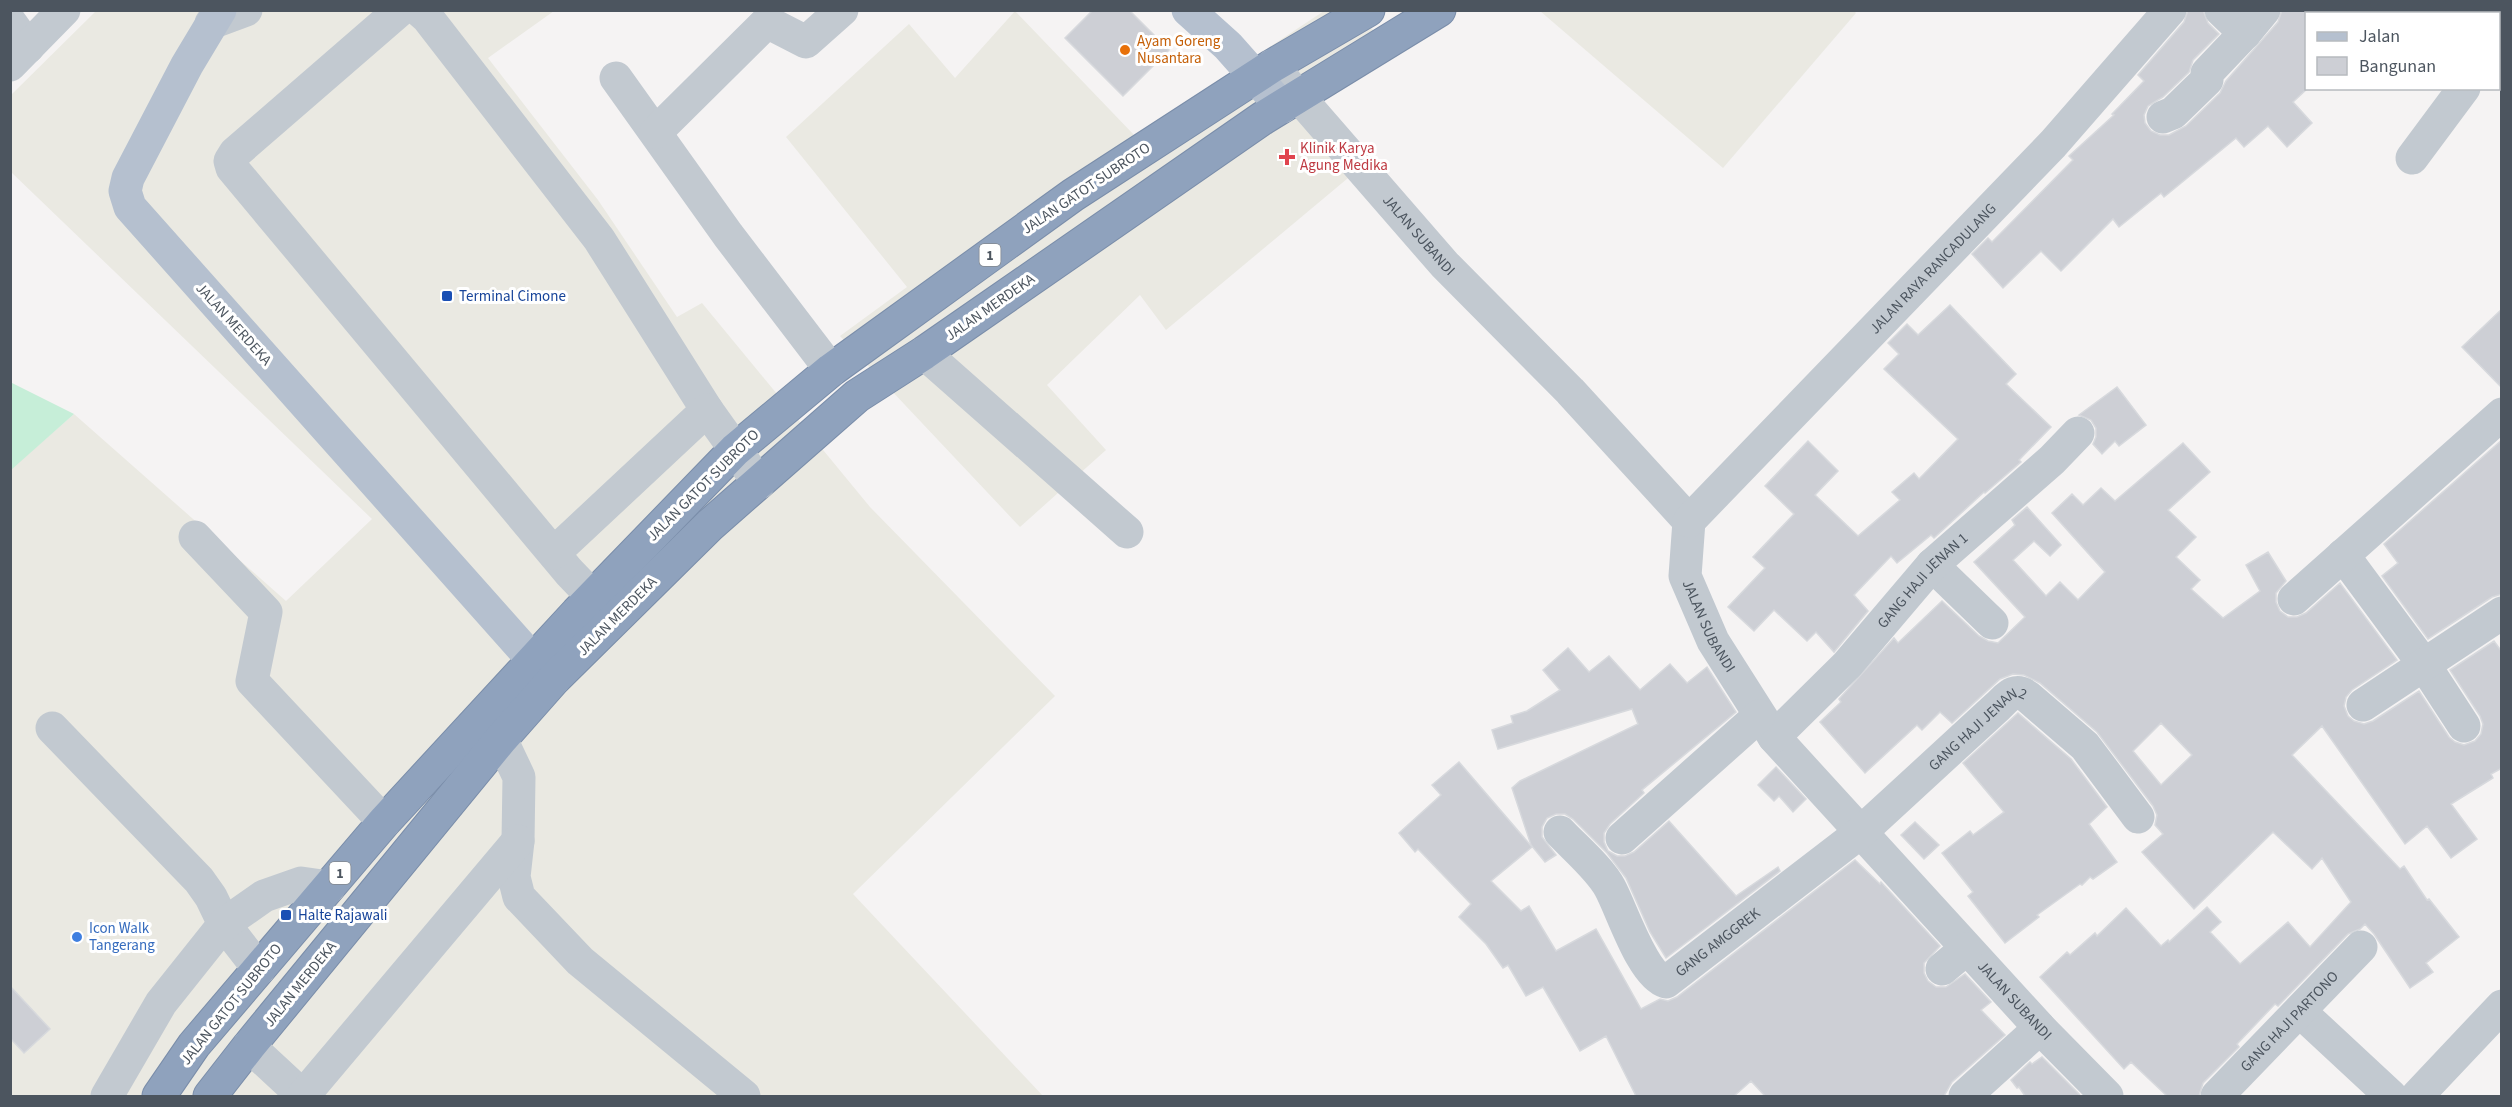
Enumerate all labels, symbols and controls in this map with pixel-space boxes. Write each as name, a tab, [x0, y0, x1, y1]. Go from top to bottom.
legend	[2305, 12, 2500, 90]
text: Jalan	[2359, 24, 2400, 49]
place label: Ayam Goreng Nusantara	[1137, 31, 1221, 69]
marker: Ayam Goreng Nusantara	[1118, 43, 1132, 57]
text: Bangunan	[2359, 54, 2436, 79]
street label: JALAN GATOT SUBROTO	[1018, 138, 1155, 239]
place label: Klinik Karya Agung Medika	[1300, 138, 1388, 176]
marker: Klinik Karya Agung Medika	[1278, 148, 1296, 166]
street label: JALAN SUBANDI	[1377, 190, 1460, 280]
street label: JALAN RAYA RANCADULANG	[1865, 199, 2001, 339]
road number: 1	[980, 244, 1000, 266]
street label: JALAN MERDEKA	[941, 268, 1040, 346]
street label: JALAN MERDEKA	[191, 278, 277, 371]
place label: Terminal Cimone	[459, 286, 566, 307]
marker: Terminal Cimone	[440, 289, 454, 303]
street label: JALAN GATOT SUBROTO	[643, 425, 764, 546]
street label: GANG HAJI JENAN 1	[1873, 528, 1973, 633]
street label: JALAN MERDEKA	[573, 571, 662, 661]
street label: JALAN SUBANDI	[1677, 577, 1740, 677]
street label: GANG HAJI JENAN 2	[1924, 683, 2030, 776]
road number: 1	[330, 862, 350, 884]
street label: GANG AMGGREK	[1671, 903, 1765, 982]
place label: Halte Rajawali	[298, 905, 388, 926]
marker: Halte Rajawali	[279, 908, 293, 922]
place label: Icon Walk Tangerang	[89, 918, 155, 956]
marker: Icon Walk Tangerang	[70, 930, 84, 944]
street label: JALAN MERDEKA	[259, 936, 342, 1032]
street label: JALAN GATOT SUBROTO	[176, 939, 287, 1069]
street label: JALAN SUBANDI	[1973, 956, 2056, 1045]
street label: GANG HAJI PARTONO	[2236, 966, 2343, 1077]

